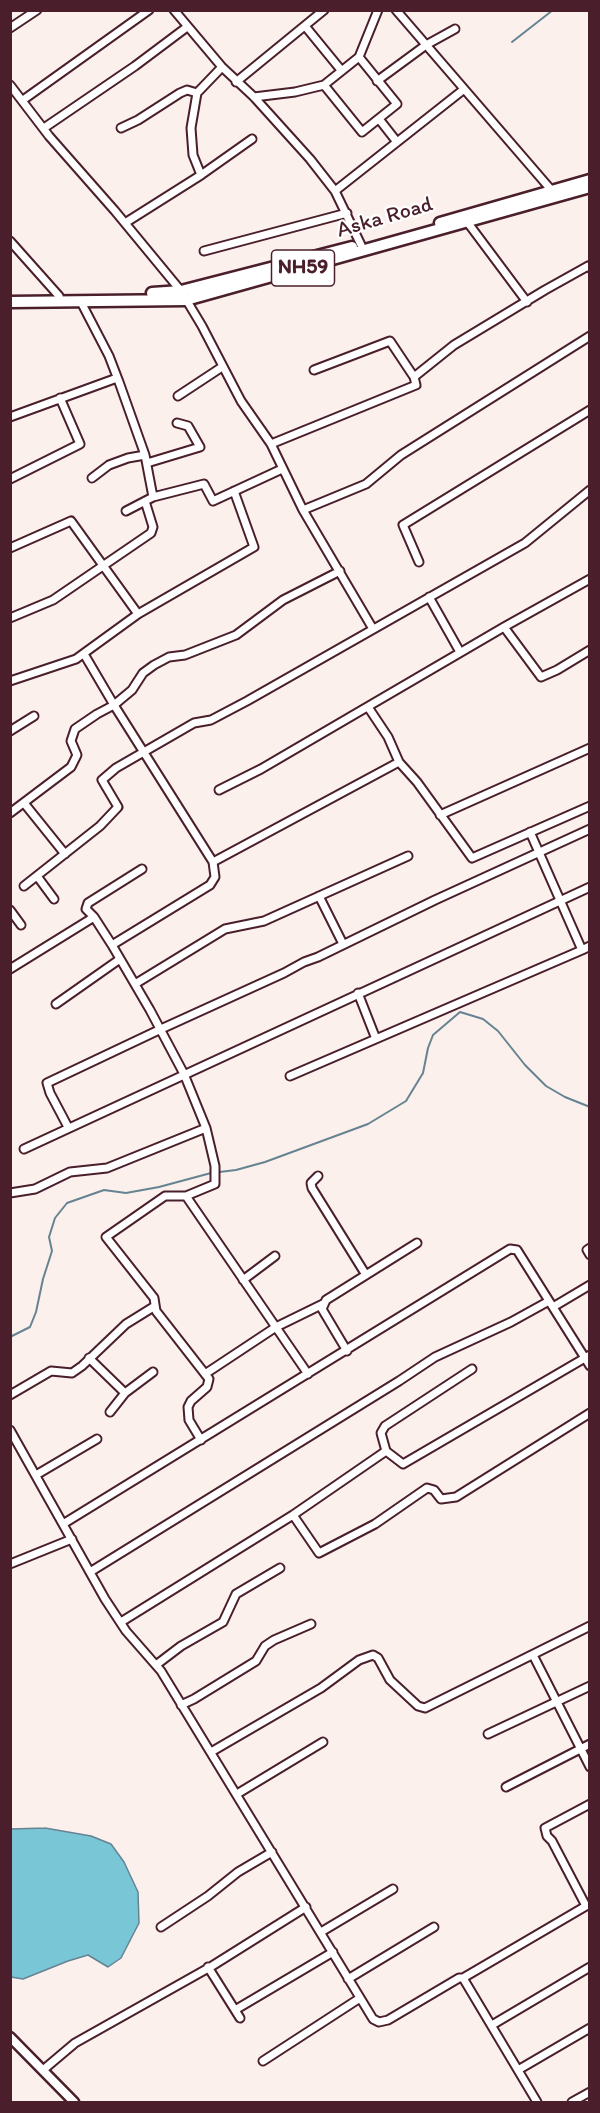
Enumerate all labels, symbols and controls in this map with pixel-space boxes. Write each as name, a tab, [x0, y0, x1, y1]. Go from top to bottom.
street label: Aska Road	[334, 192, 436, 244]
road number: NH59	[272, 250, 334, 286]

